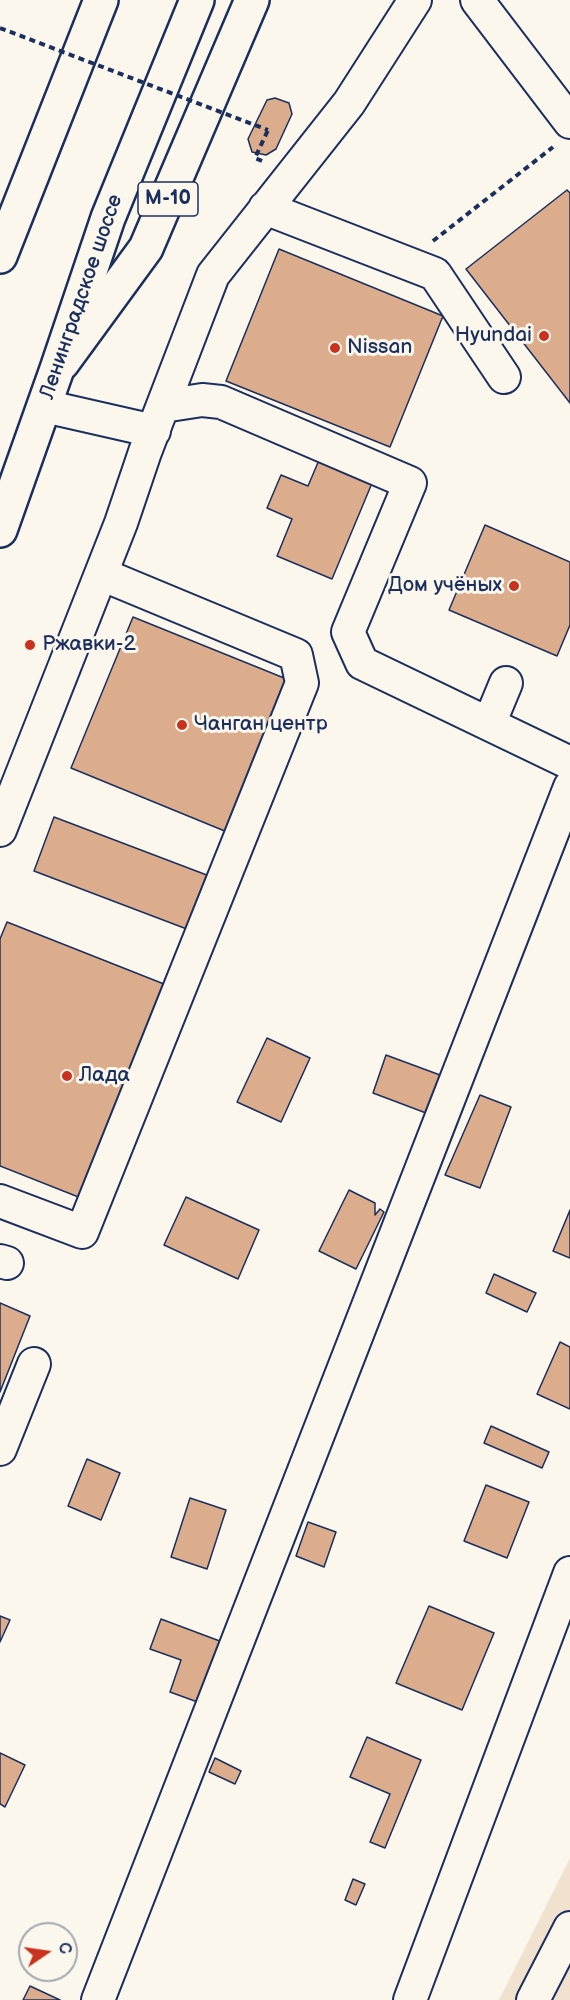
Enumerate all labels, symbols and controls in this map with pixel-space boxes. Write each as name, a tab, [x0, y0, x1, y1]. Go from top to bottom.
road number: М-10	[138, 182, 198, 216]
street label: Ленинградское шоссе	[35, 191, 129, 403]
place label: Hyundai	[455, 323, 532, 349]
marker: Hyundai	[537, 329, 551, 343]
place label: Nissan	[347, 335, 412, 361]
marker: Nissan	[328, 341, 342, 355]
place label: Дом учёных	[388, 573, 502, 599]
marker: Дом учёных	[507, 579, 521, 593]
place label: Ржавки-2	[42, 632, 136, 658]
marker: Ржавки-2	[23, 638, 37, 652]
place label: Чанган центр	[194, 712, 327, 738]
marker: Чанган центр	[175, 718, 189, 732]
place label: Лада	[79, 1063, 130, 1089]
marker: Лада	[60, 1069, 74, 1083]
north arrow	[18, 1922, 78, 1982]
text: С	[54, 1941, 75, 1956]

